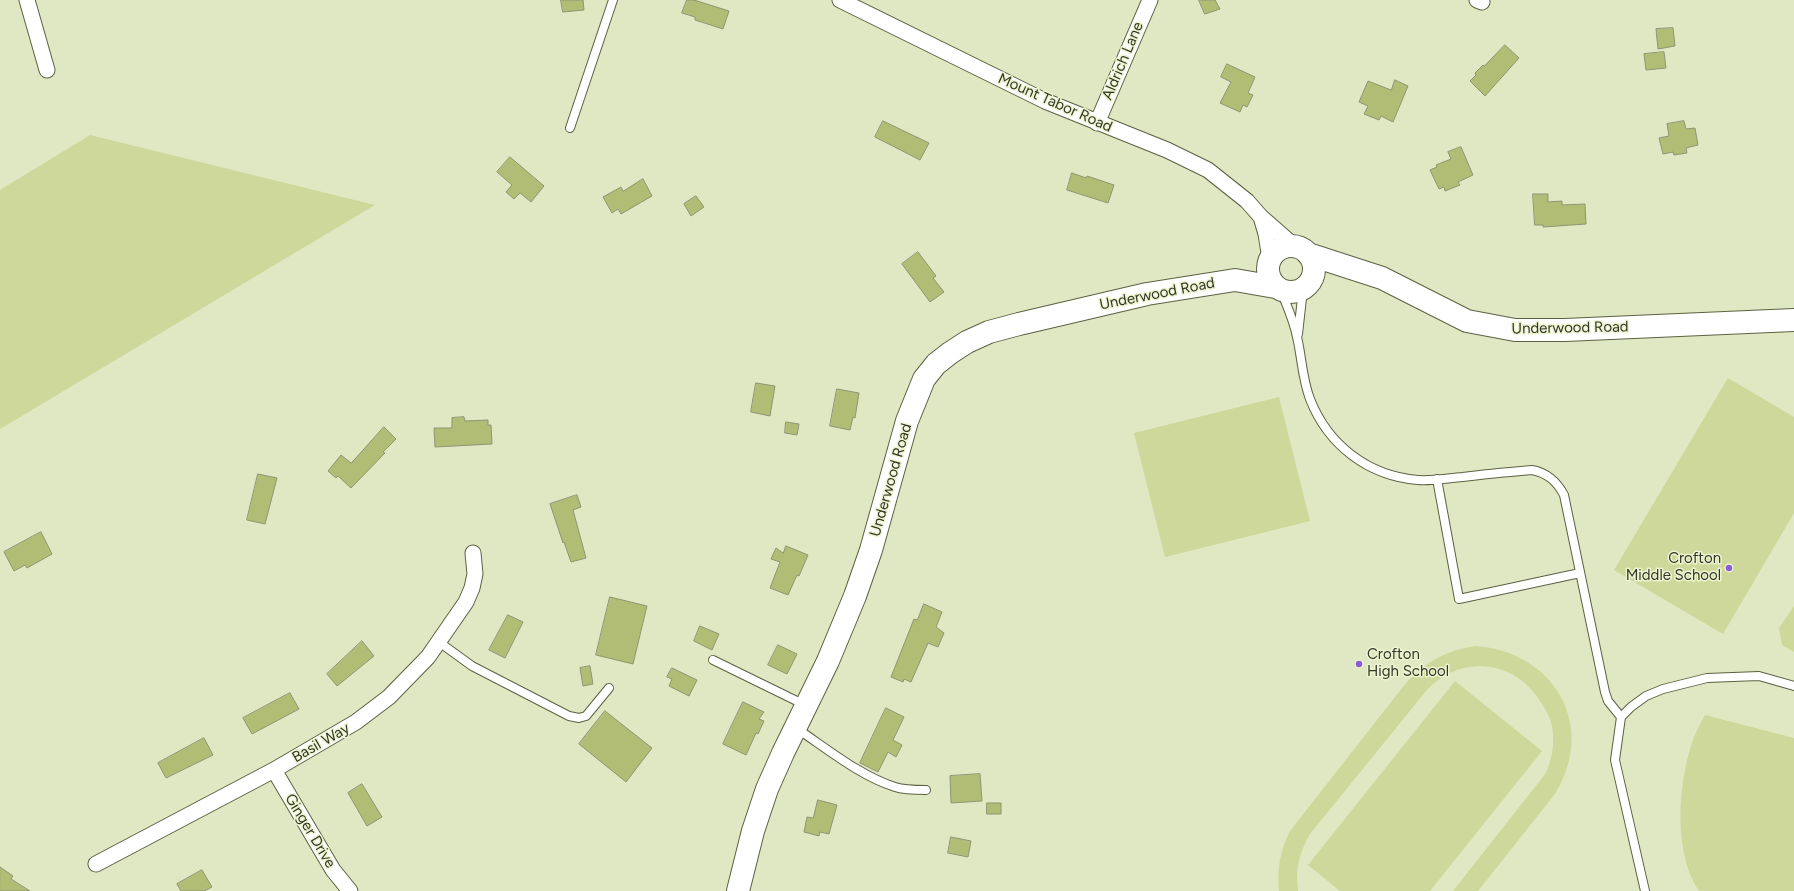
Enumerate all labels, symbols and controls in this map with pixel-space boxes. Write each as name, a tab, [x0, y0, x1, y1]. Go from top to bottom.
street label: Aldrich Lane	[1099, 19, 1147, 103]
street label: Mount Tabor Road	[995, 70, 1115, 136]
street label: Underwood Road	[1098, 274, 1216, 314]
street label: Underwood Road	[1511, 318, 1629, 338]
street label: Underwood Road	[866, 421, 916, 539]
place label: Crofton Middle School	[1626, 550, 1721, 585]
marker: Crofton Middle School	[1724, 563, 1734, 573]
place label: Crofton High School	[1367, 646, 1449, 681]
marker: Crofton High School	[1354, 659, 1364, 669]
street label: Basil Way	[289, 719, 353, 767]
street label: Ginger Drive	[281, 790, 339, 872]

